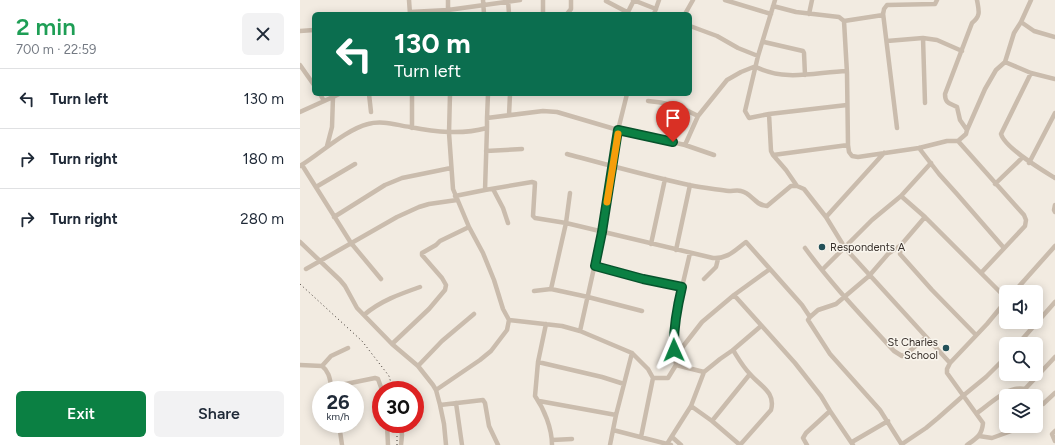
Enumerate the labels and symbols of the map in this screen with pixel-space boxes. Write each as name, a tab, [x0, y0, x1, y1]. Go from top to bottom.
pin	[656, 101, 690, 142]
place label: Respondents A	[830, 241, 906, 254]
marker: Respondents A	[817, 242, 827, 252]
position arrow	[653, 329, 695, 371]
place label: St Charles School	[887, 336, 938, 362]
marker: St Charles School	[941, 343, 951, 353]
speed limit sign: 30	[372, 381, 424, 433]

